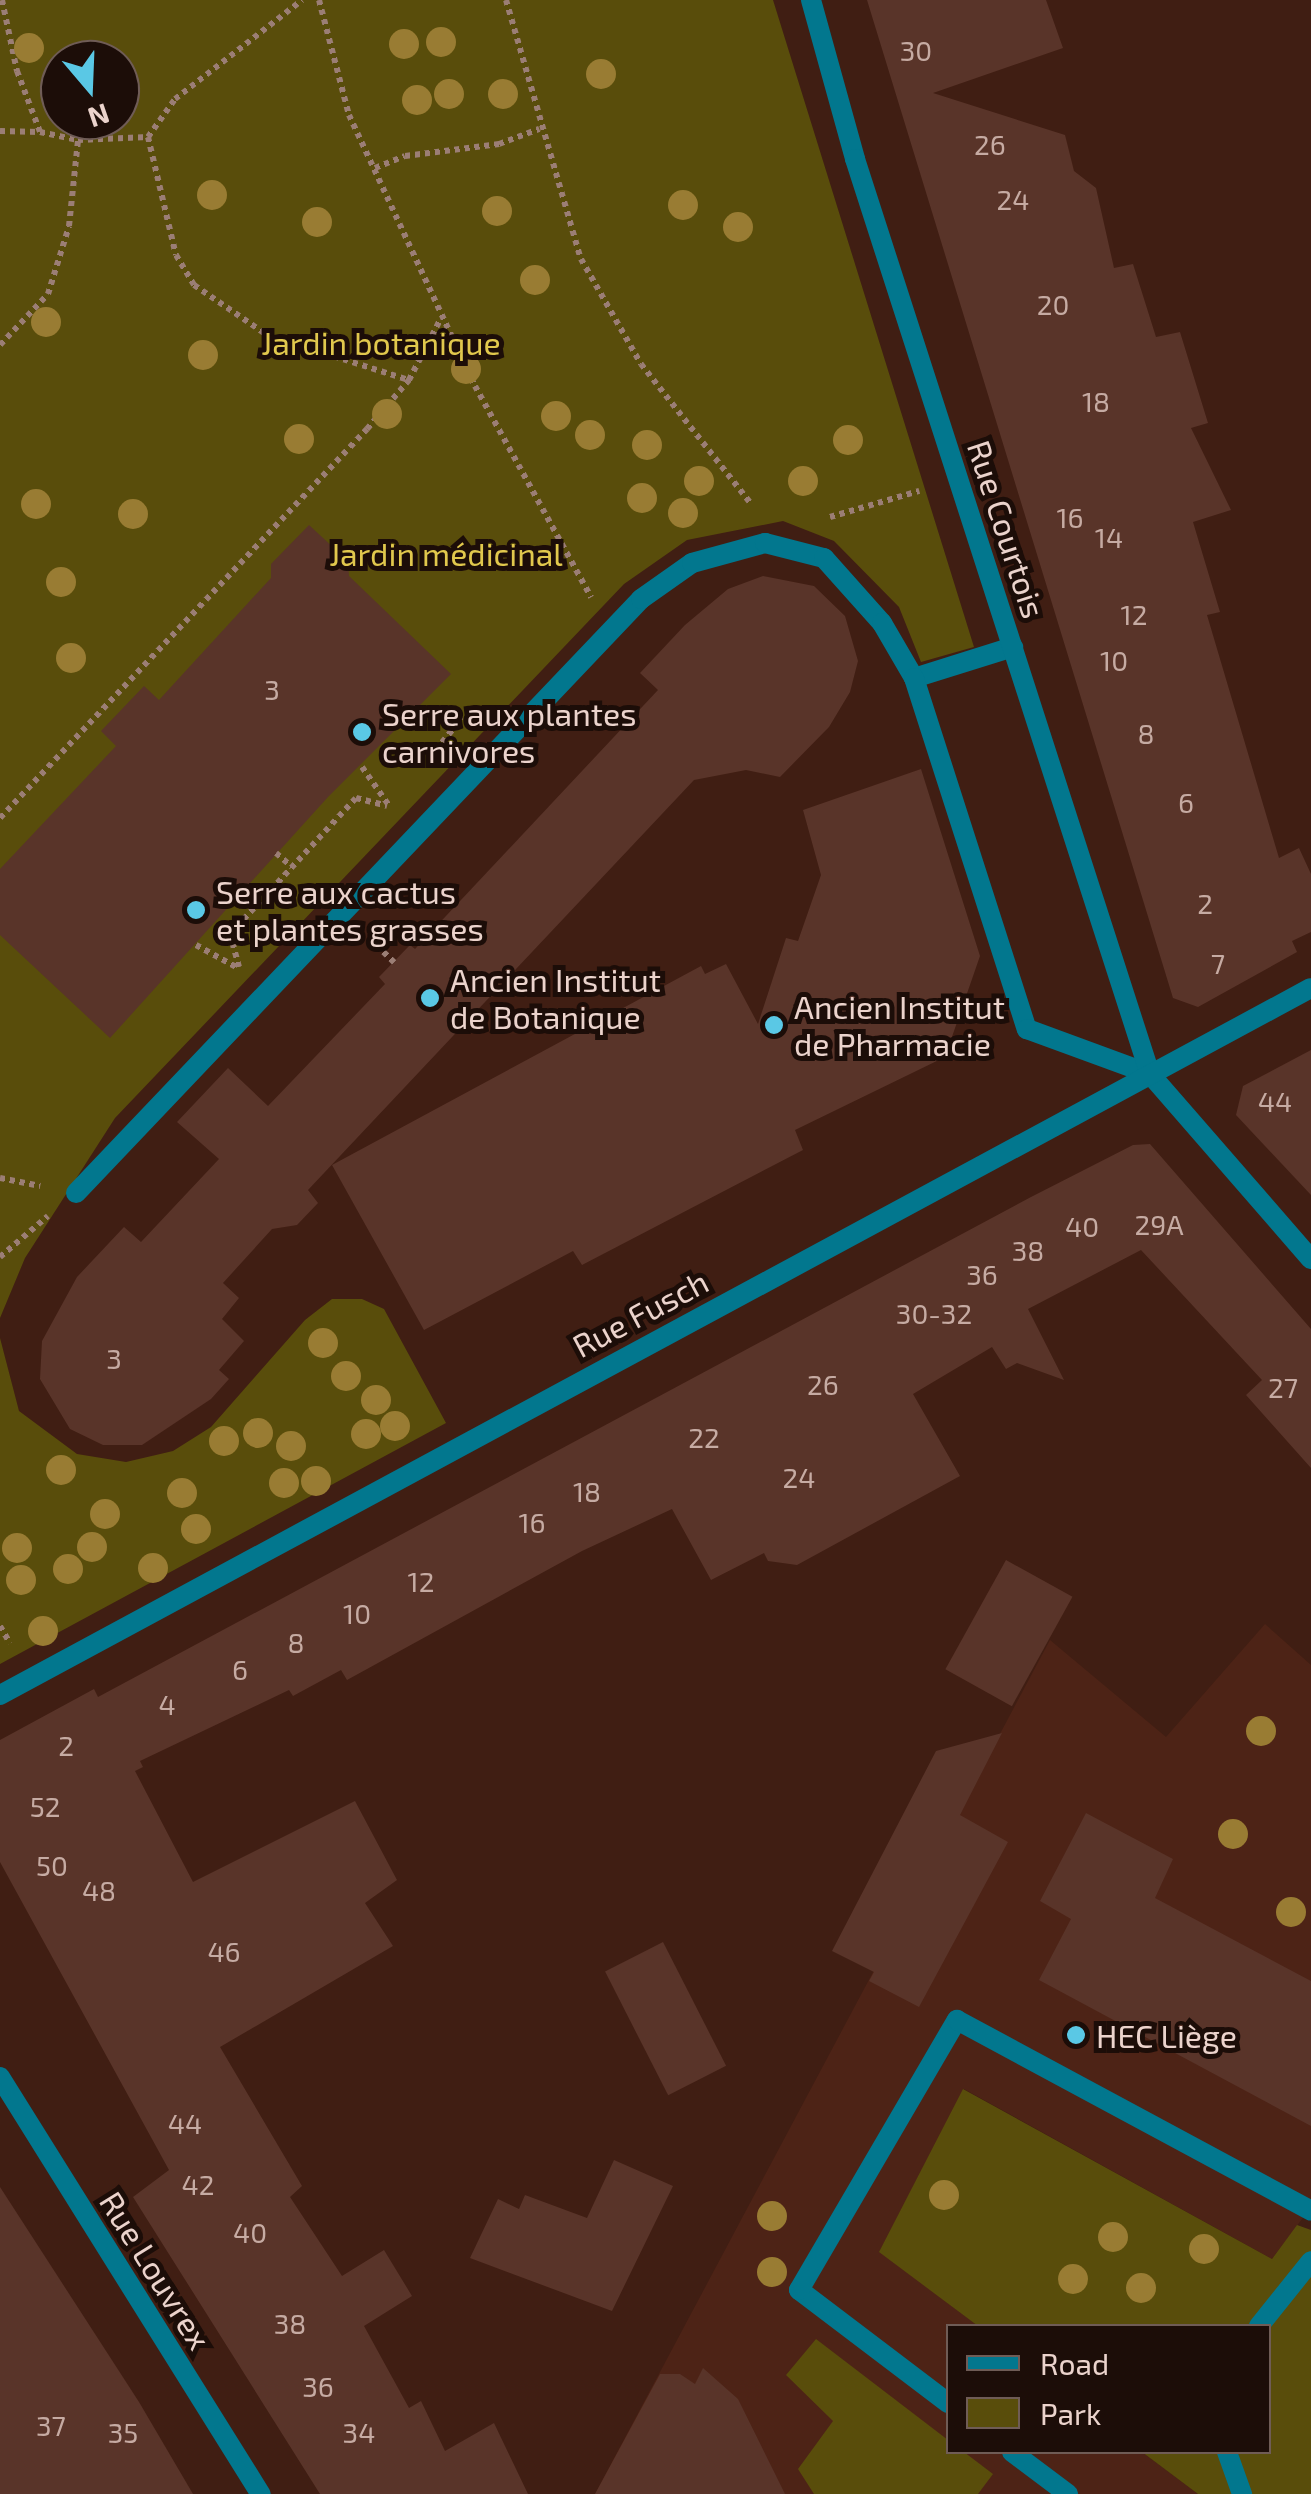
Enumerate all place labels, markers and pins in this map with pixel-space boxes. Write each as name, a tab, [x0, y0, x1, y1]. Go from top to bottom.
place label: Serre aux plantes carnivores	[382, 695, 636, 770]
marker: Serre aux plantes carnivores	[351, 721, 373, 743]
place label: Serre aux cactus et plantes grasses	[216, 873, 484, 948]
marker: Serre aux cactus et plantes grasses	[185, 899, 207, 921]
place label: Ancien Institut de Botanique	[450, 961, 661, 1036]
marker: Ancien Institut de Botanique	[419, 987, 441, 1009]
place label: Ancien Institut de Pharmacie	[794, 988, 1005, 1063]
marker: Ancien Institut de Pharmacie	[763, 1014, 785, 1036]
place label: HEC Liège	[1096, 2016, 1237, 2054]
marker: HEC Liège	[1065, 2024, 1087, 2046]

